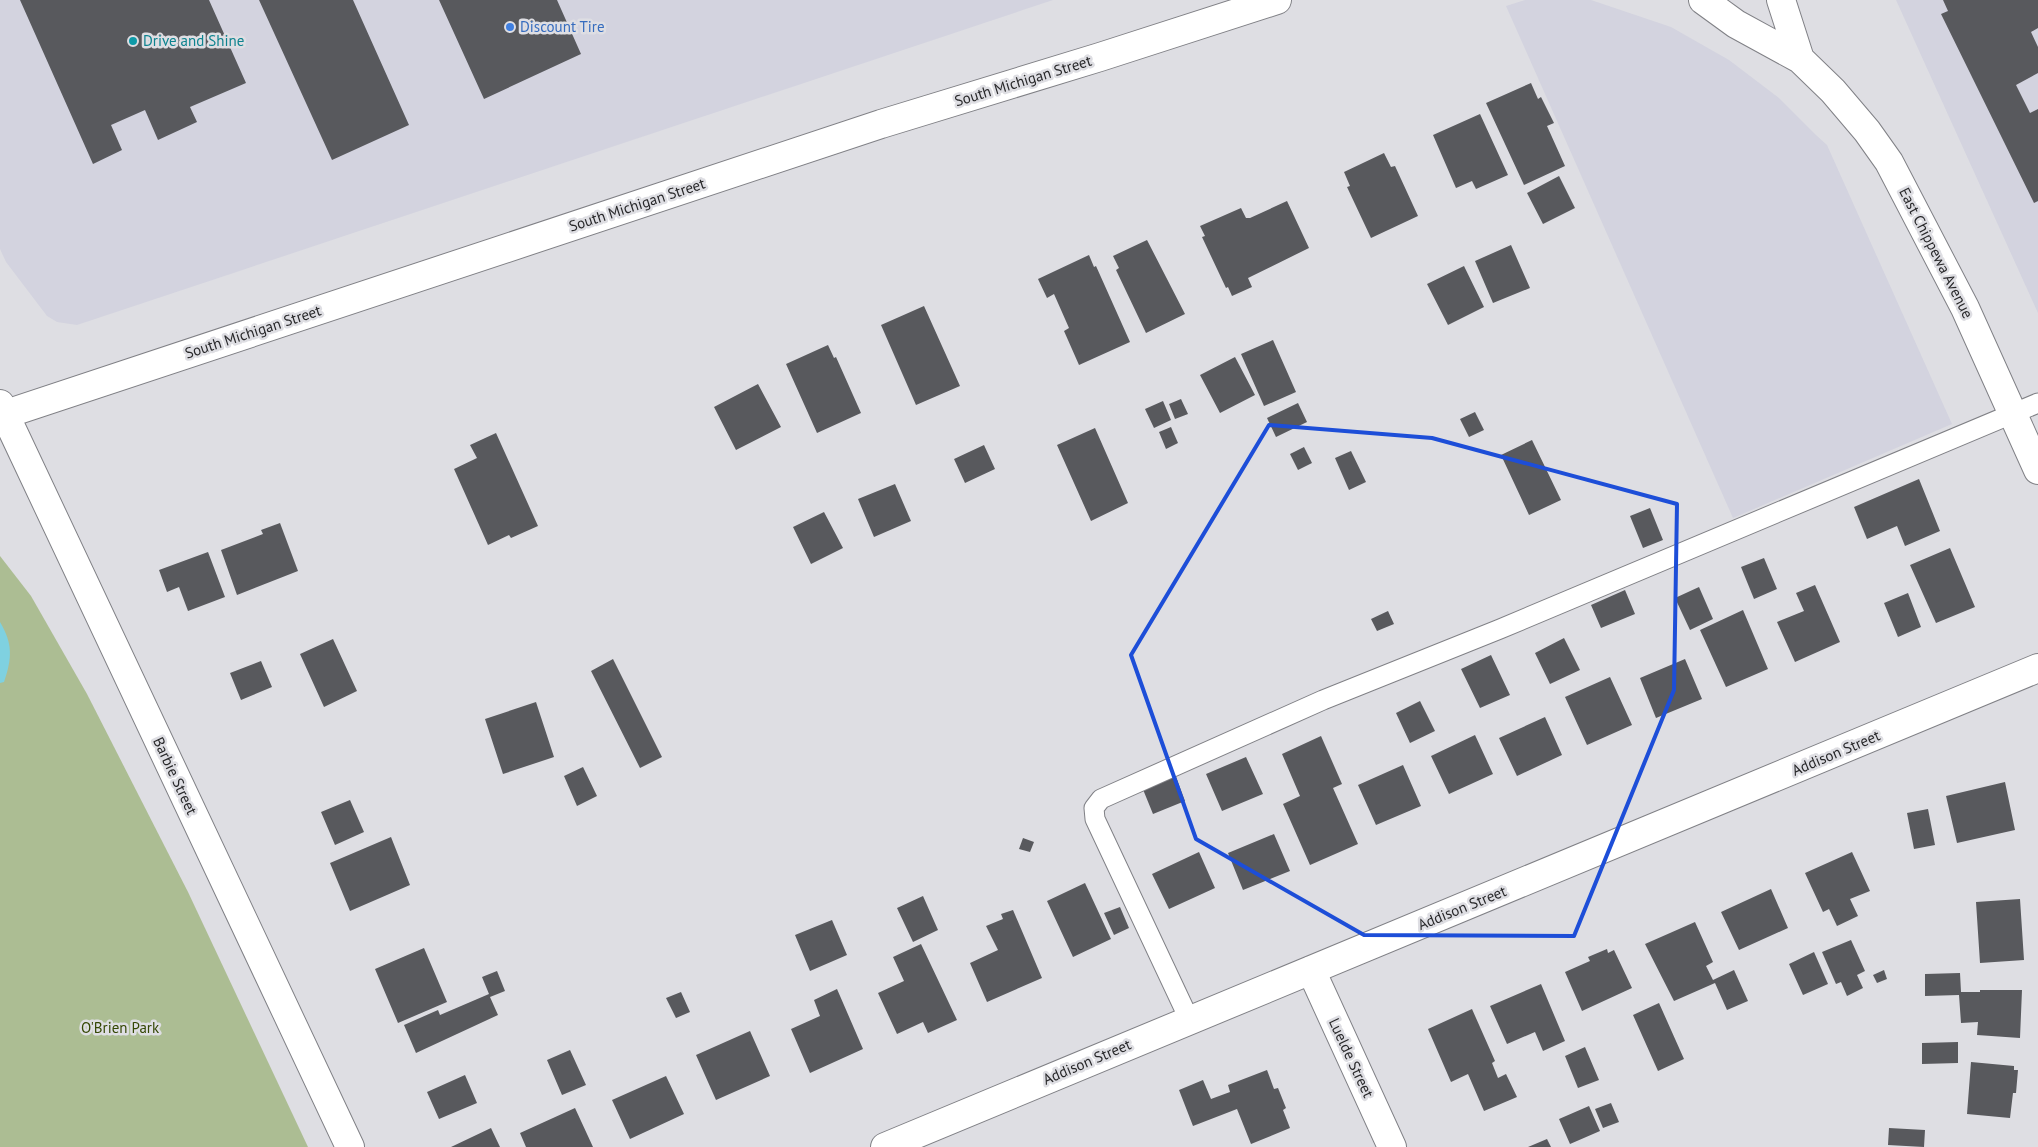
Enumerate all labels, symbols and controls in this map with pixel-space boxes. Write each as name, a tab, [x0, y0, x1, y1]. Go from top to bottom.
place label: Discount Tire	[520, 17, 605, 36]
marker: Discount Tire	[504, 21, 516, 33]
place label: Drive and Shine	[143, 31, 244, 50]
marker: Drive and Shine	[127, 35, 139, 47]
street label: South Michigan Street	[952, 51, 1094, 110]
street label: South Michigan Street	[566, 174, 707, 236]
street label: East Chippewa Avenue	[1895, 184, 1978, 321]
street label: South Michigan Street	[182, 301, 323, 363]
street label: Addison Street	[1789, 725, 1883, 780]
street label: Barbie Street	[149, 734, 202, 818]
street label: Addison Street	[1415, 881, 1509, 934]
street label: Luelde Street	[1325, 1015, 1378, 1101]
park label: O'Brien Park	[81, 1018, 160, 1037]
street label: Addison Street	[1040, 1034, 1134, 1089]

